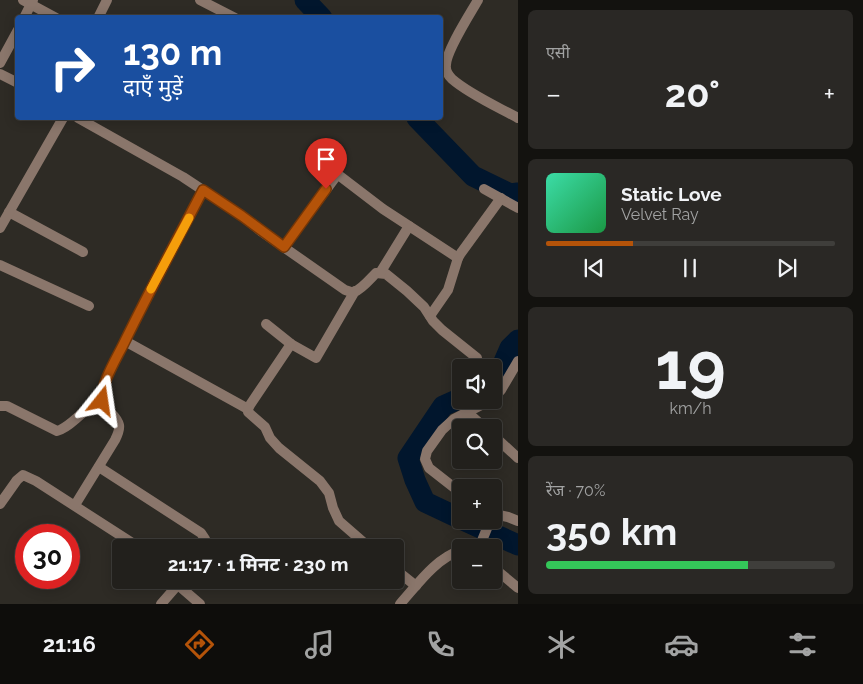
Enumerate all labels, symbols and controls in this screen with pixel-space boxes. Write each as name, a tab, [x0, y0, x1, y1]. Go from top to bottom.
text: 130 m	[123, 32, 222, 73]
icon: right	[40, 35, 105, 100]
text: एसी	[546, 43, 570, 62]
text: 20°	[665, 71, 720, 116]
text: दाएँ मुड़ें	[123, 74, 183, 100]
text: −	[546, 78, 561, 111]
text: +	[823, 78, 835, 111]
pin	[305, 138, 347, 189]
icon: arrive	[312, 145, 340, 173]
text: Static Love	[621, 183, 722, 205]
text: Velvet Ray	[621, 205, 699, 224]
icon: previous	[580, 254, 608, 282]
icon: pause	[676, 254, 704, 282]
icon: next	[773, 254, 801, 282]
text: 19	[655, 328, 726, 404]
map controls	[452, 359, 502, 589]
button: sound	[452, 359, 502, 409]
position arrow	[75, 374, 127, 426]
text: km/h	[669, 399, 712, 418]
button: search	[452, 419, 502, 469]
button: +	[452, 479, 502, 529]
text: रेंज · 70%	[546, 481, 605, 500]
text: 350 km	[546, 509, 677, 554]
speed limit sign: 30	[15, 524, 80, 589]
button: −	[452, 539, 502, 589]
text: 21:17 · 1 मिनट · 230 m	[168, 553, 348, 575]
icon: directions	[182, 627, 217, 662]
icon: music	[302, 627, 337, 662]
icon: phone	[423, 627, 458, 662]
icon: climate	[544, 627, 579, 662]
icon: car	[664, 627, 699, 662]
icon: filters	[785, 627, 820, 662]
text: 21:16	[43, 631, 96, 657]

